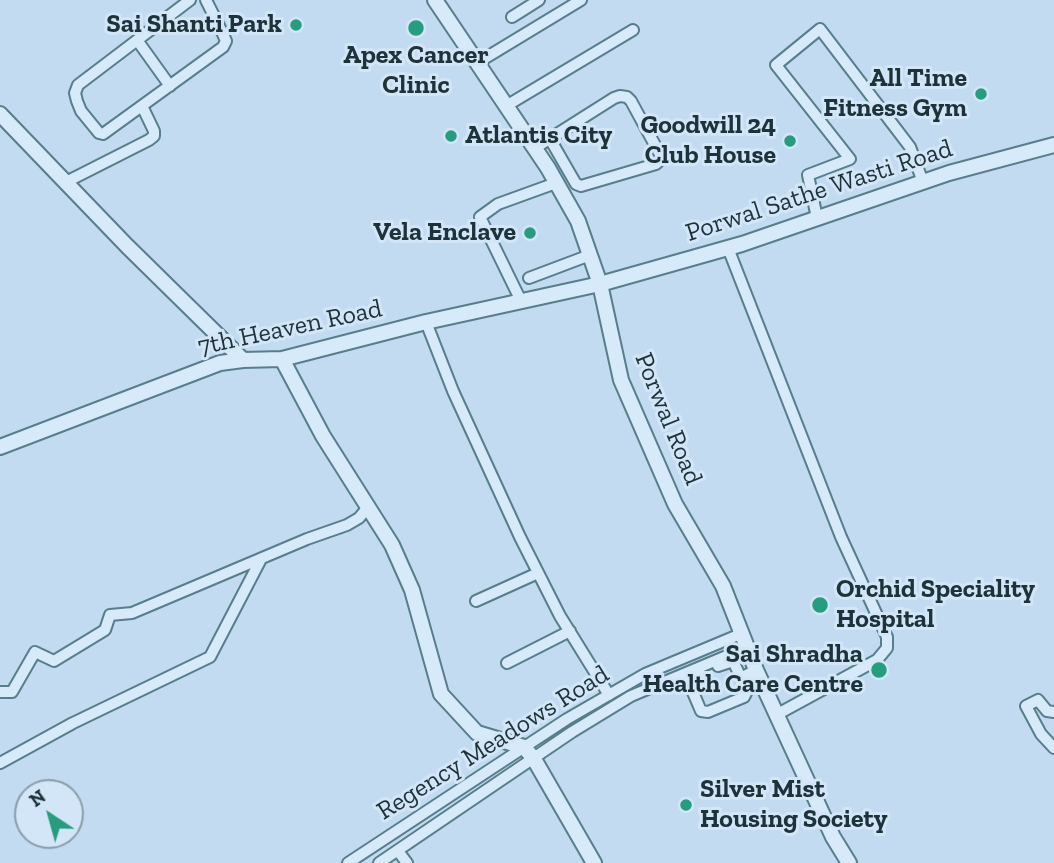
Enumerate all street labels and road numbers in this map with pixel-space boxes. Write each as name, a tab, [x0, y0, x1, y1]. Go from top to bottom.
street label: Porwal Sathe Wasti Road	[682, 133, 956, 249]
street label: 7th Heaven Road	[195, 293, 385, 363]
street label: Porwal Road	[627, 348, 709, 490]
street label: Regency Meadows Road	[371, 659, 615, 827]

